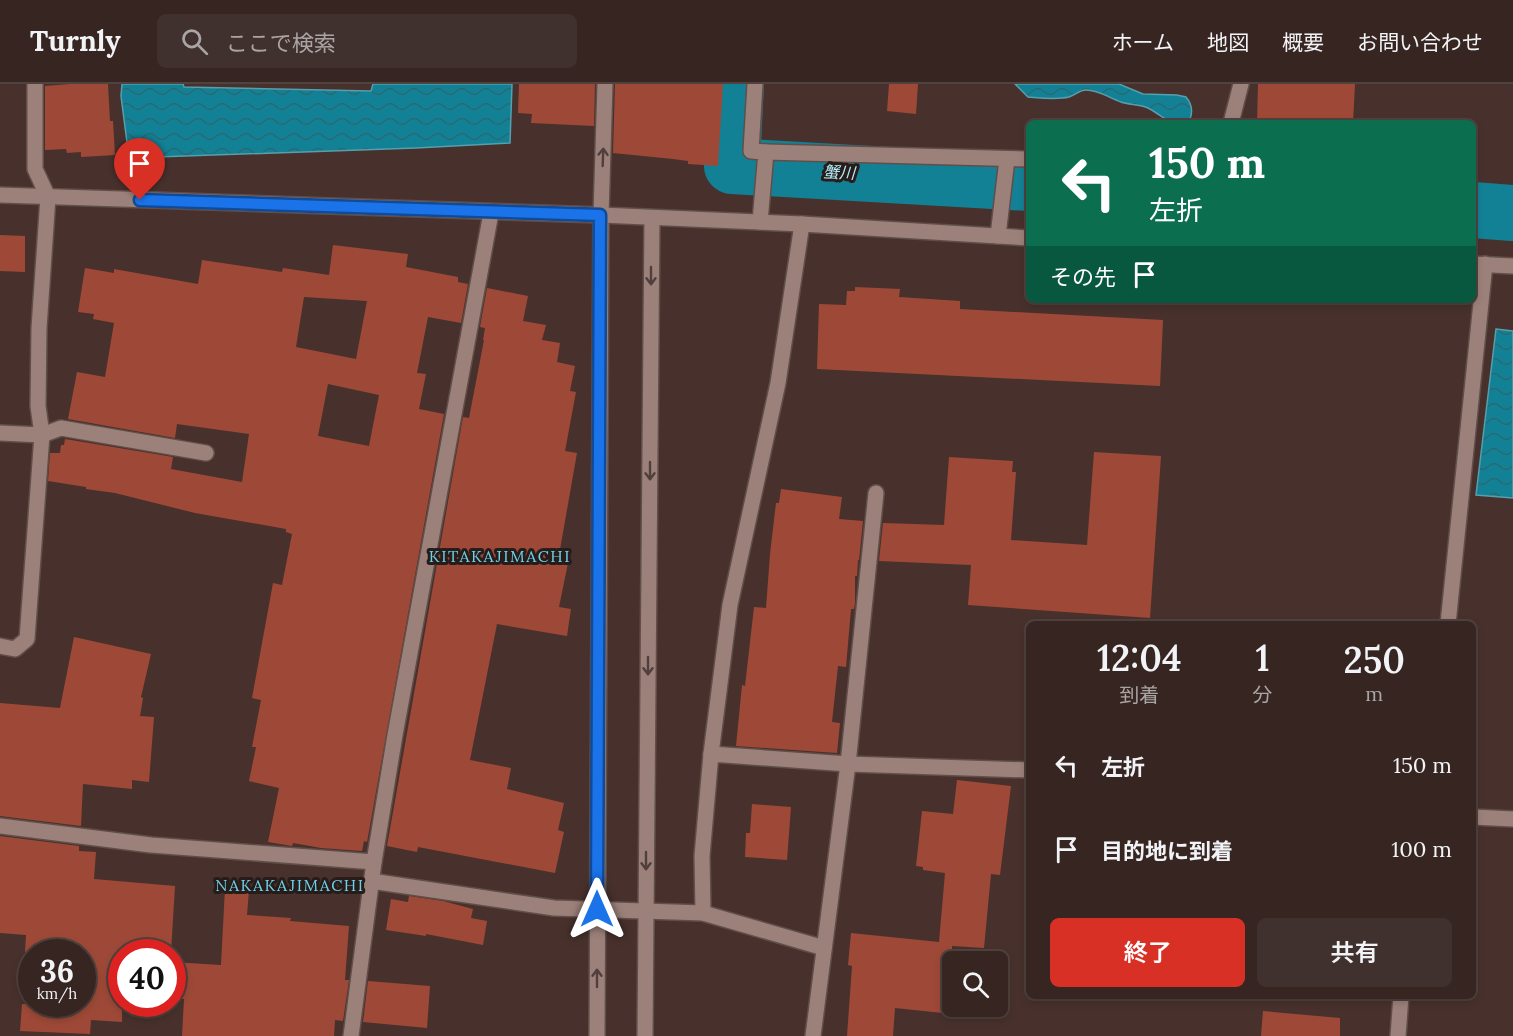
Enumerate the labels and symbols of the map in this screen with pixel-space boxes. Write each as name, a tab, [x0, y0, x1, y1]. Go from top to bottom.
pin	[114, 138, 165, 200]
one-way arrow	[597, 147, 608, 167]
water label: 蟹川	[822, 161, 857, 183]
one-way arrow	[645, 266, 657, 286]
one-way arrow	[644, 461, 655, 481]
district label: KITAKAJIMACHI	[429, 546, 571, 566]
one-way arrow	[642, 656, 654, 676]
one-way arrow	[640, 851, 652, 871]
district label: NAKAKAJIMACHI	[215, 875, 365, 895]
position arrow	[565, 877, 629, 941]
speed limit sign: 40	[108, 939, 186, 1017]
one-way arrow	[591, 968, 603, 988]

